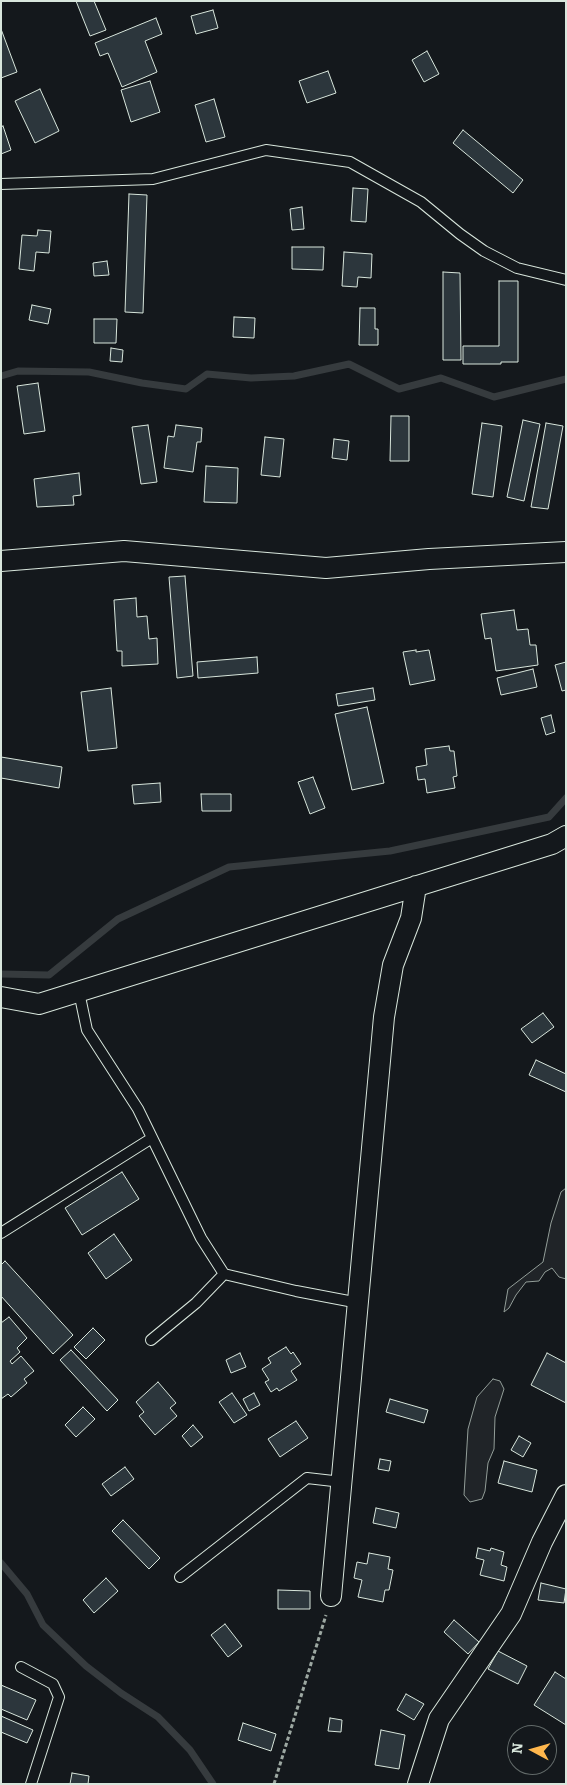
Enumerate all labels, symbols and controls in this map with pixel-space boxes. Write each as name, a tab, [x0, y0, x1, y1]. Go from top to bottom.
north arrow	[507, 1725, 557, 1775]
text: N	[509, 1742, 527, 1755]

